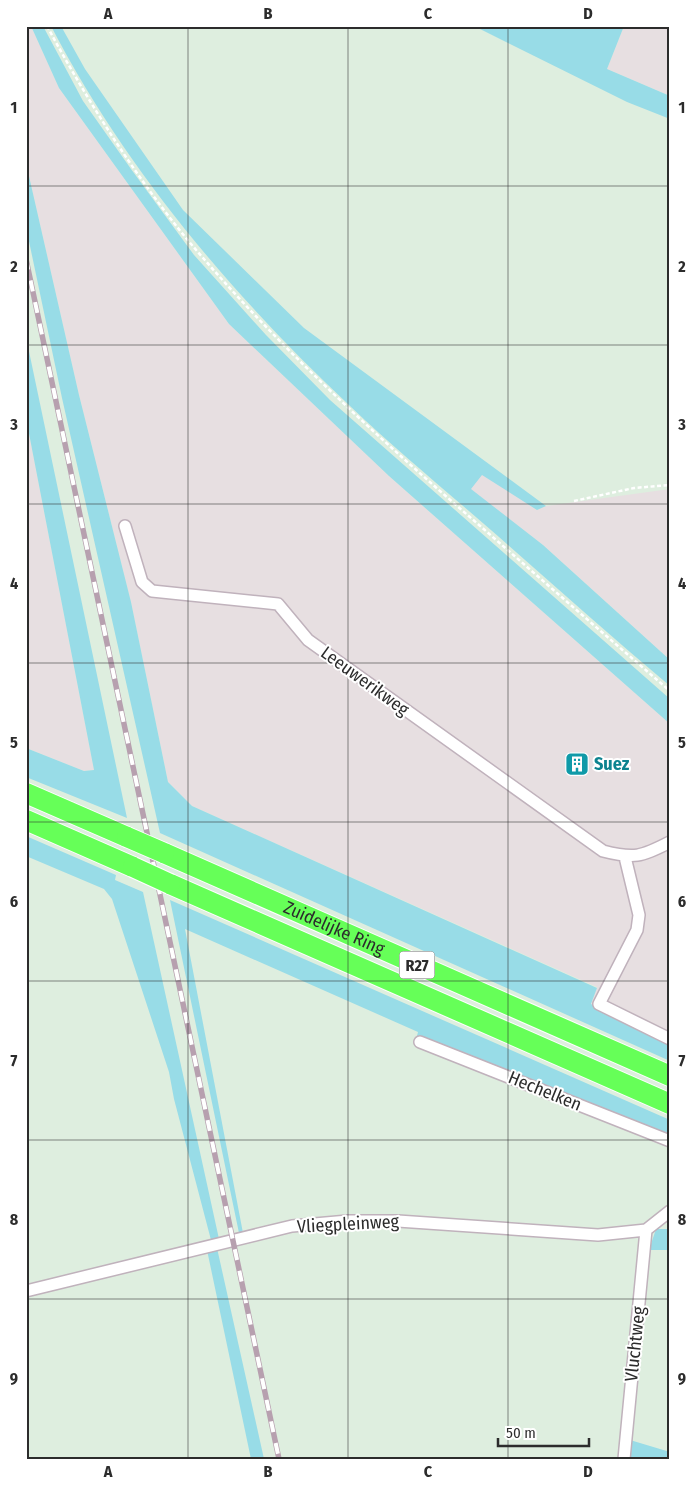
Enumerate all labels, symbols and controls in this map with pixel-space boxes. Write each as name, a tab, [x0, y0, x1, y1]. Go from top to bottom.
text: A	[103, 4, 113, 23]
text: B	[264, 4, 273, 23]
text: C	[424, 4, 433, 23]
text: D	[583, 4, 593, 23]
text: 1	[11, 98, 17, 117]
text: 1	[679, 98, 685, 117]
text: 2	[9, 257, 18, 276]
text: 2	[677, 257, 686, 276]
text: 3	[9, 415, 18, 434]
text: 3	[677, 415, 686, 434]
text: 4	[10, 574, 18, 593]
text: 4	[678, 574, 686, 593]
street label: Leeuwerikweg	[317, 642, 414, 721]
text: 5	[10, 733, 18, 752]
text: 5	[678, 733, 686, 752]
building icon: Suez	[564, 751, 590, 777]
place label: Suez	[594, 753, 630, 775]
text: 6	[10, 892, 18, 911]
text: 6	[678, 892, 686, 911]
street label: Zuidelijke Ring	[280, 896, 389, 960]
road number: R27	[400, 952, 434, 978]
text: 7	[11, 1051, 18, 1070]
text: 7	[679, 1051, 686, 1070]
street label: Hechelken	[505, 1066, 585, 1116]
text: 8	[10, 1210, 19, 1229]
street label: Vliegpleinweg	[296, 1210, 400, 1238]
text: 8	[678, 1210, 687, 1229]
street label: Vluchtweg	[620, 1305, 650, 1383]
text: 9	[10, 1369, 18, 1388]
text: 9	[678, 1369, 686, 1388]
scale bar	[498, 1415, 590, 1447]
text: 50 m	[506, 1424, 536, 1442]
text: A	[103, 1462, 113, 1481]
text: B	[264, 1462, 273, 1481]
text: C	[424, 1462, 433, 1481]
text: D	[583, 1462, 593, 1481]

